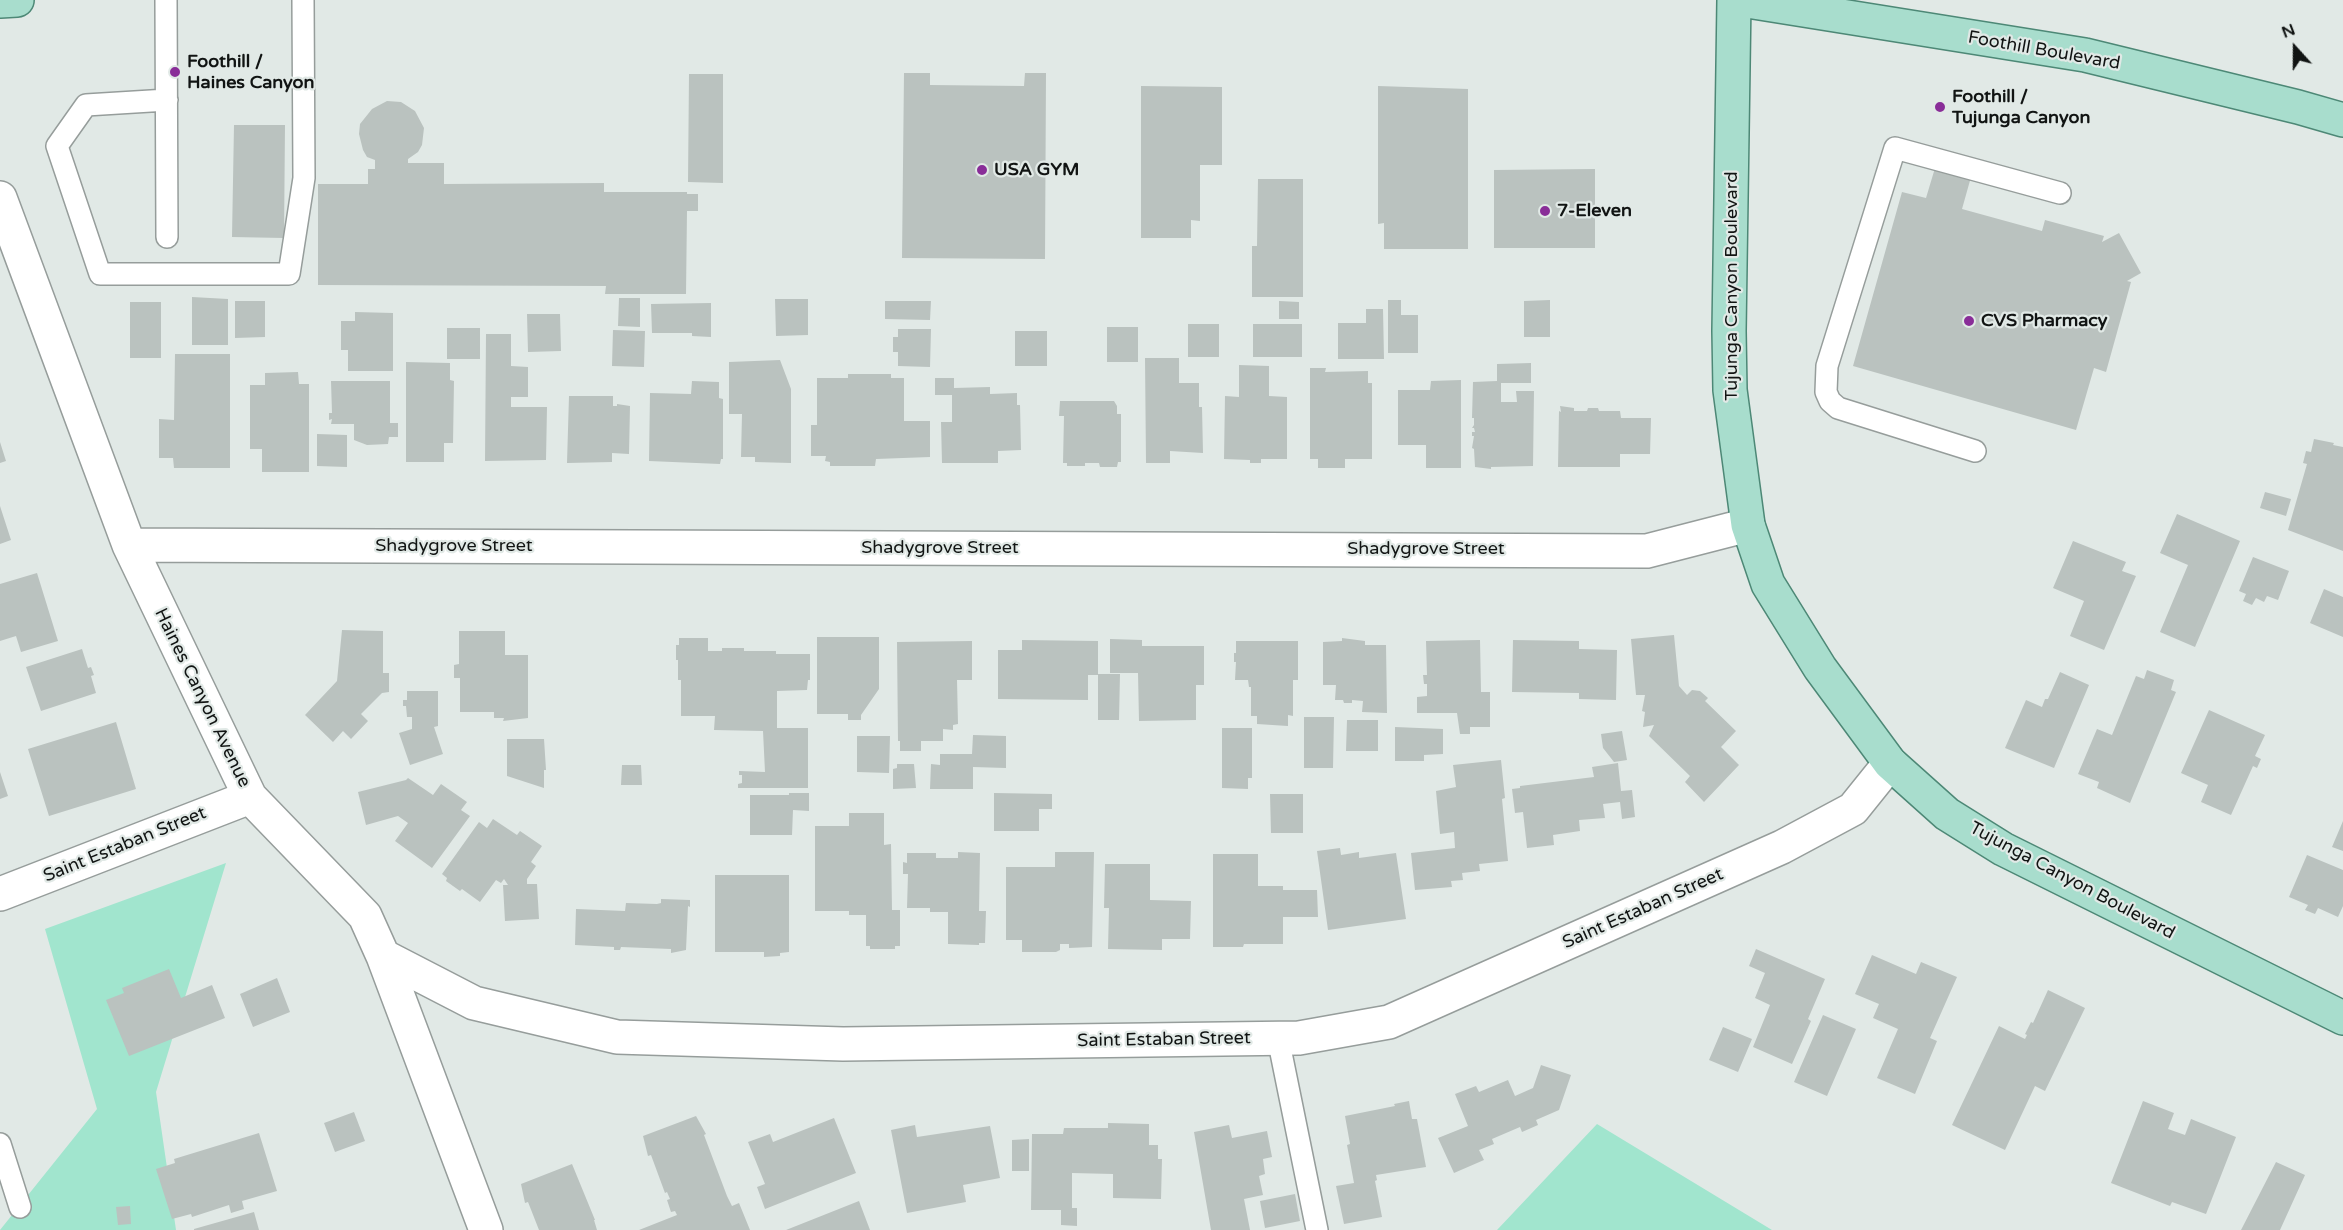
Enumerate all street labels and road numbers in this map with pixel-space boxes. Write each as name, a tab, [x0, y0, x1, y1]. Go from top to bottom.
street label: Foothill Boulevard	[1966, 27, 2122, 75]
street label: Tujunga Canyon Boulevard	[1721, 171, 1743, 401]
street label: Shadygrove Street	[375, 535, 533, 557]
street label: Shadygrove Street	[861, 537, 1019, 559]
street label: Shadygrove Street	[1347, 538, 1505, 560]
street label: Haines Canyon Avenue	[149, 605, 255, 791]
street label: Saint Estaban Street	[41, 802, 209, 888]
street label: Tujunga Canyon Boulevard	[1966, 818, 2178, 944]
street label: Saint Estaban Street	[1559, 864, 1727, 954]
street label: Saint Estaban Street	[1077, 1028, 1251, 1052]

